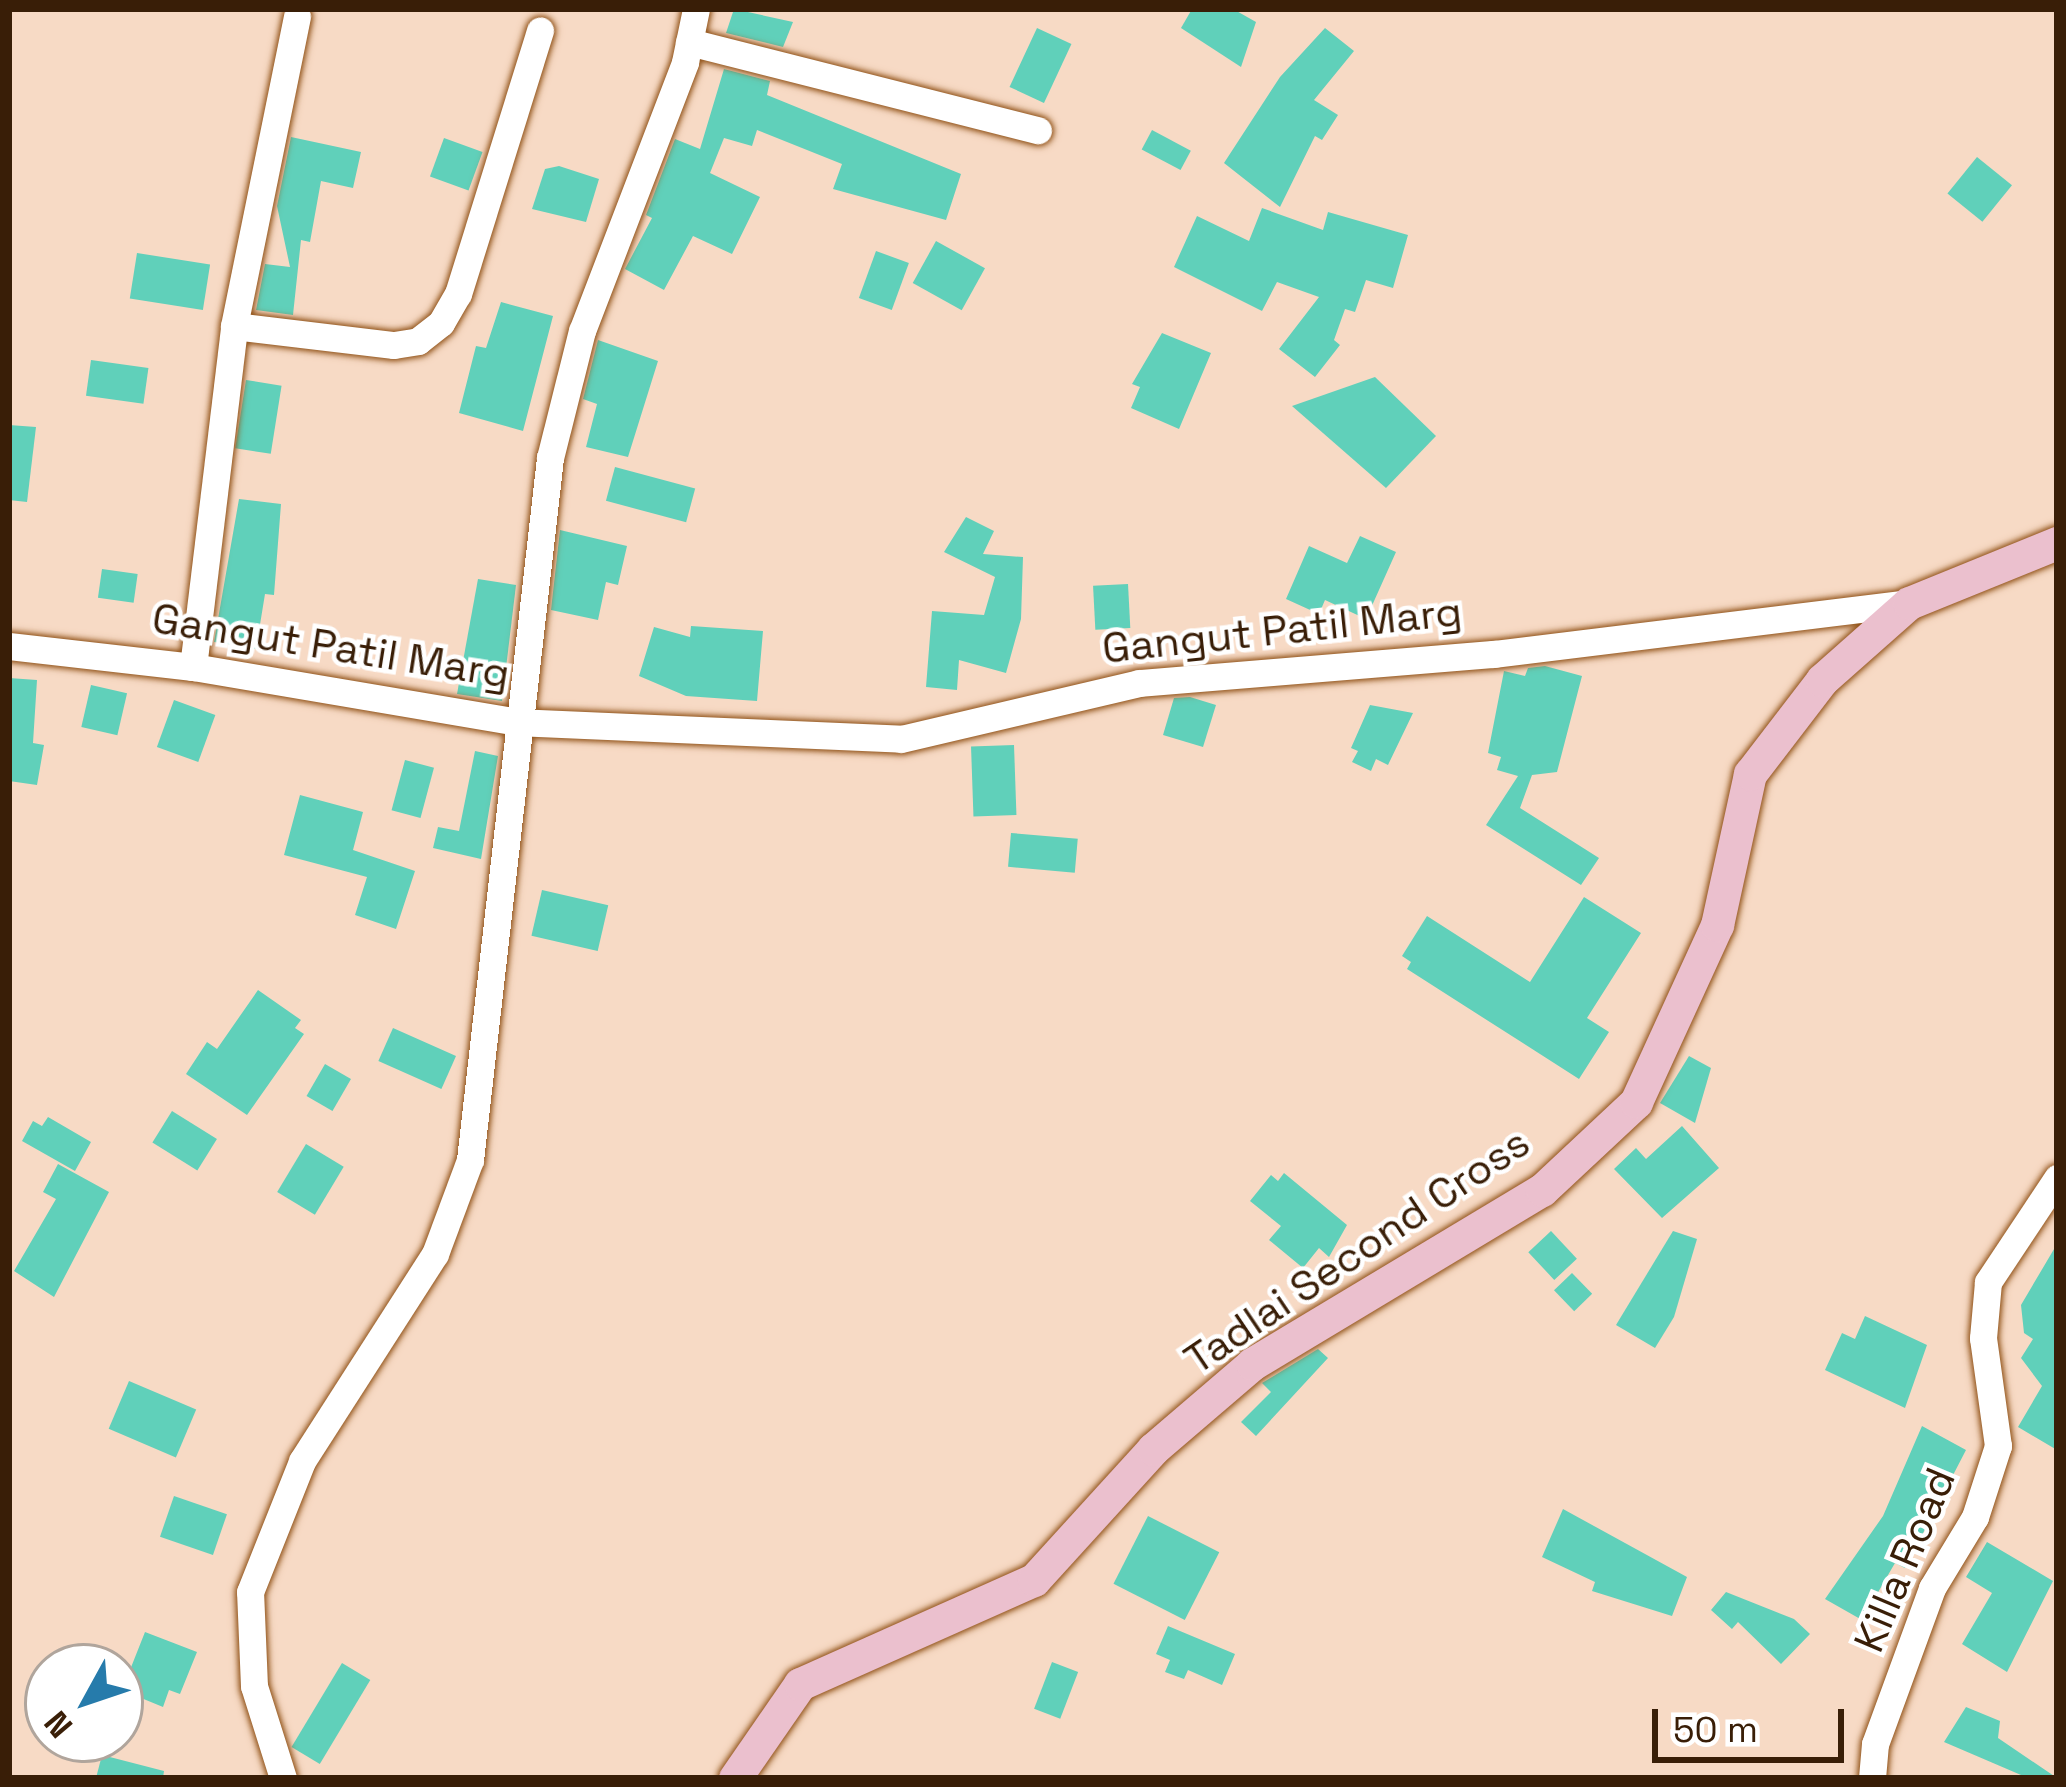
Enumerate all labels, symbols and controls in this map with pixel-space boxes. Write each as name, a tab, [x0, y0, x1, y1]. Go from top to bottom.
street label: Gangut Patil Marg	[1100, 586, 1464, 674]
street label: Gangut Patil Marg	[149, 593, 513, 699]
street label: Tadlai Second Cross	[1175, 1117, 1539, 1385]
street label: Killa Road	[1844, 1461, 1966, 1659]
north arrow	[24, 1643, 144, 1763]
scale bar	[1658, 1685, 1850, 1759]
text: N	[36, 1702, 82, 1746]
text: 50 m	[1673, 1707, 1758, 1753]

